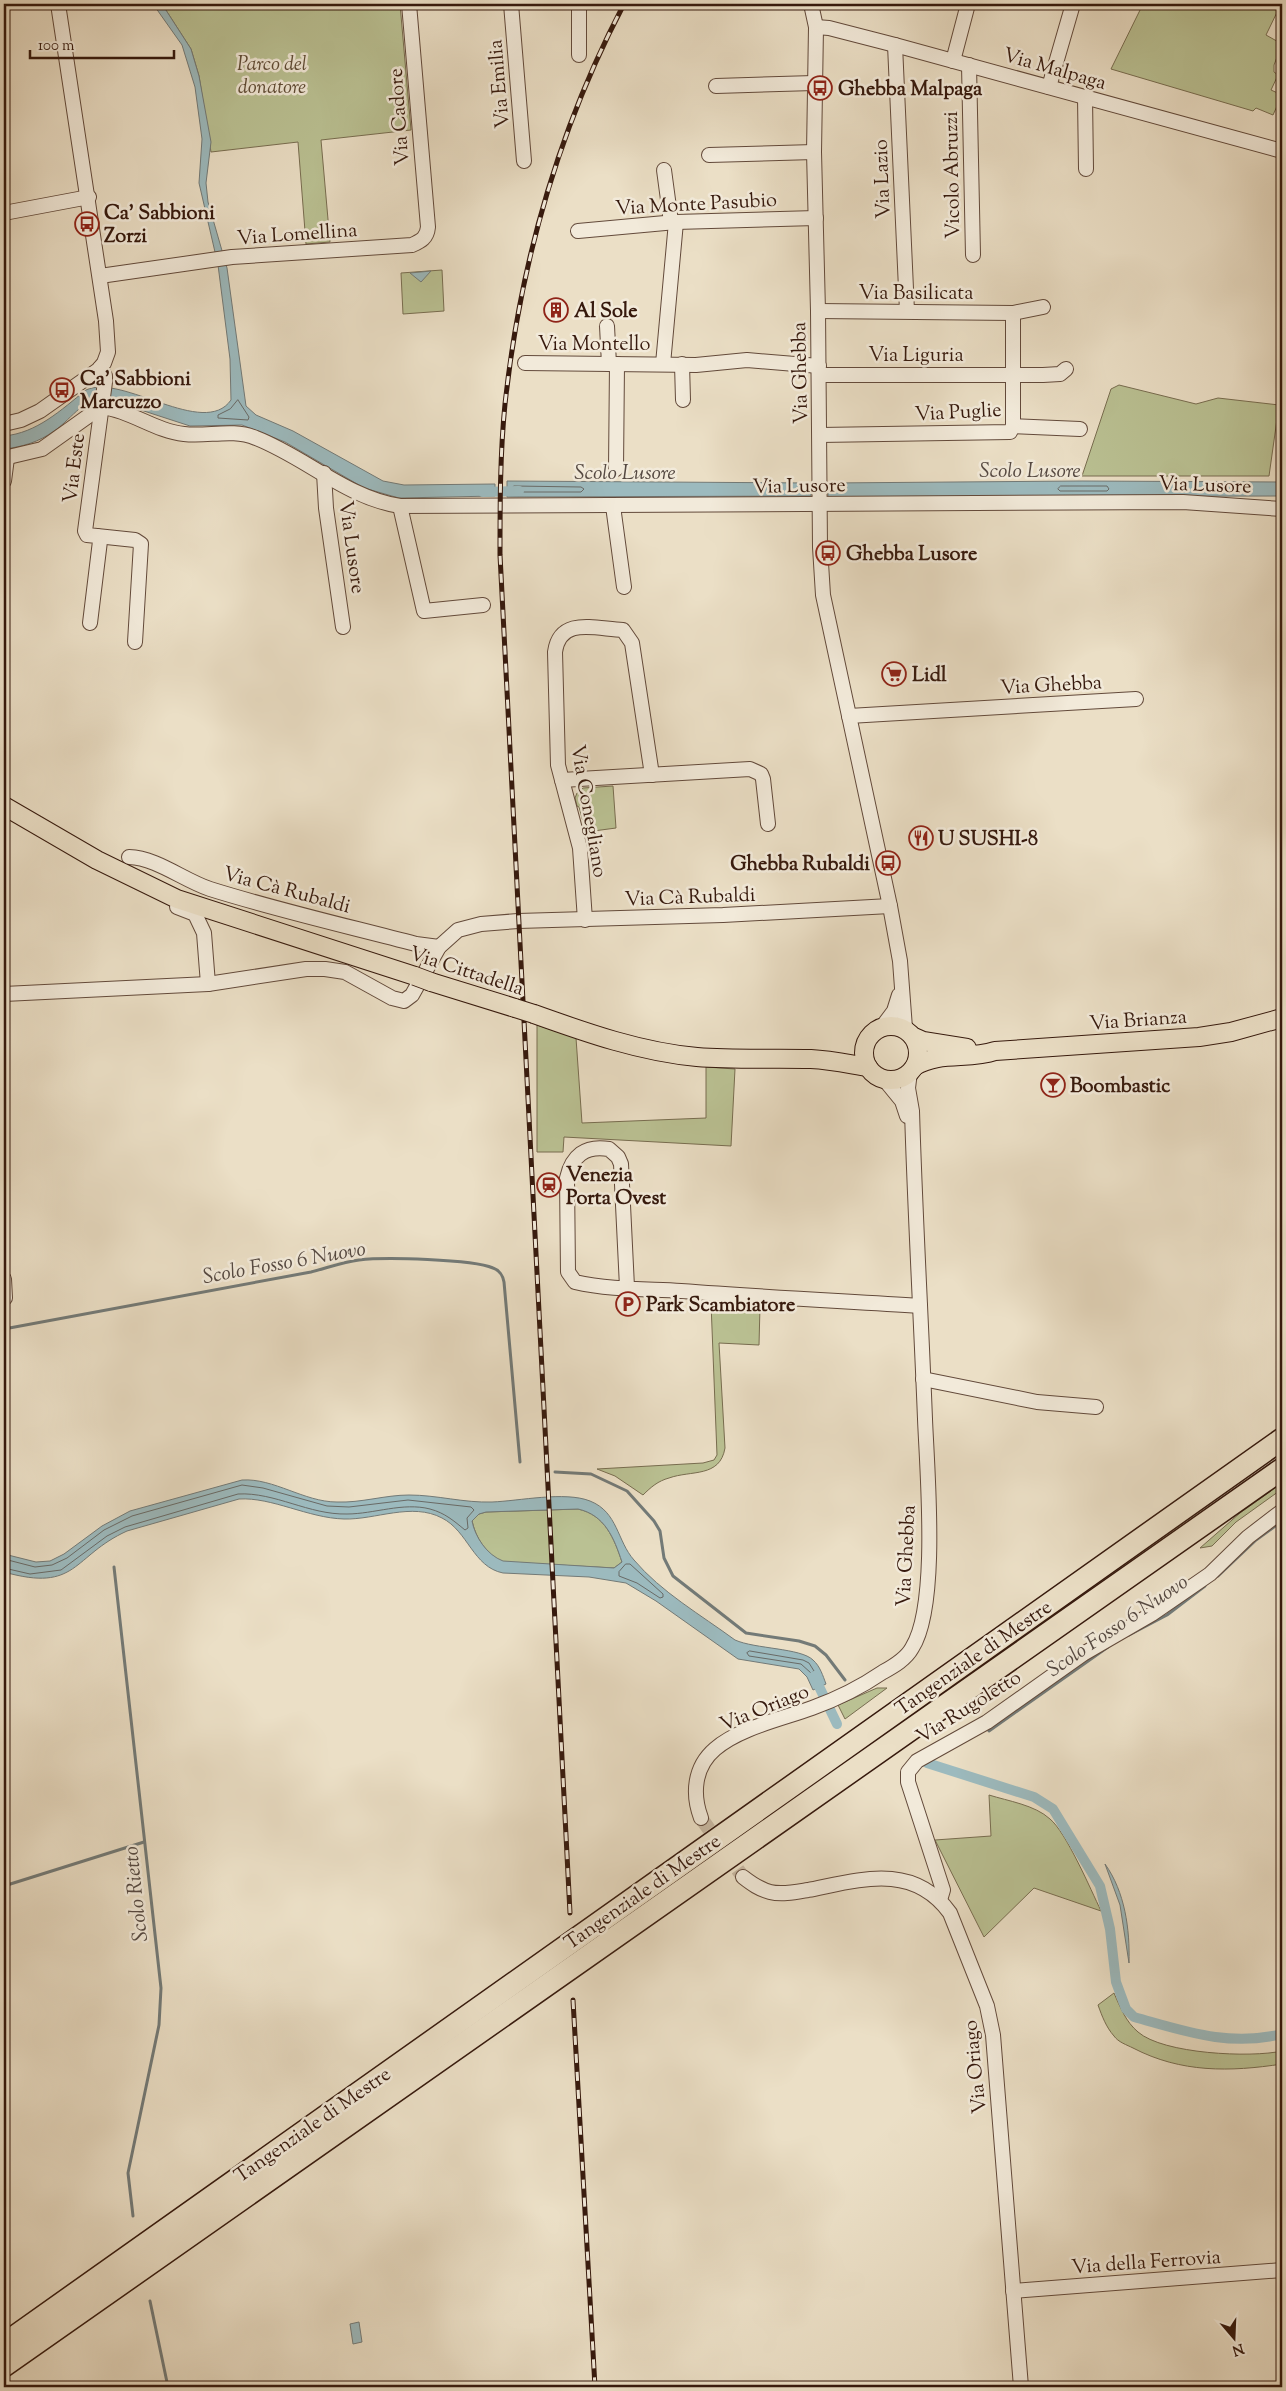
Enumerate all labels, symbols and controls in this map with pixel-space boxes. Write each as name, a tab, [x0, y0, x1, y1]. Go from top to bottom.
scale bar	[30, 28, 174, 60]
text: 100 m	[38, 36, 75, 57]
street label: Via Emilia	[482, 38, 519, 129]
street label: Via Malpaga	[999, 42, 1109, 99]
park label: Parco del donatore	[237, 51, 307, 103]
street label: Via Cadore	[383, 67, 418, 167]
bus stop icon: Ghebba Malpaga	[807, 75, 833, 101]
place label: Ghebba Malpaga	[838, 76, 983, 105]
street label: Vicolo Abruzzi	[938, 110, 969, 239]
street label: Via Lazio	[868, 139, 899, 219]
street label: Via Monte Pasubio	[614, 187, 778, 224]
place label: Ca' Sabbioni Zorzi	[104, 200, 215, 252]
bus stop icon: Ca' Sabbioni Zorzi	[74, 211, 100, 237]
street label: Via Lomellina	[236, 217, 358, 254]
street label: Via Basilicata	[859, 280, 973, 309]
building icon: Al Sole	[543, 297, 569, 323]
place label: Al Sole	[574, 298, 638, 327]
street label: Via Ghebba	[786, 322, 817, 424]
street label: Via Montello	[538, 331, 650, 360]
street label: Via Liguria	[868, 342, 964, 371]
place label: Ca' Sabbioni Marcuzzo	[80, 366, 191, 418]
bus stop icon: Ca' Sabbioni Marcuzzo	[49, 377, 75, 403]
street label: Via Puglie	[914, 397, 1002, 430]
street label: Via Este	[57, 432, 94, 505]
water label: Scolo Lusore	[979, 457, 1081, 487]
water label: Scolo Lusore	[574, 459, 676, 489]
street label: Via Lusore	[1158, 470, 1252, 503]
street label: Via Lusore	[752, 472, 846, 503]
street label: Via Lusore	[330, 499, 371, 596]
bus stop icon: Ghebba Lusore	[815, 540, 841, 566]
place label: Ghebba Lusore	[846, 541, 977, 570]
supermarket icon: Lidl	[881, 661, 907, 687]
place label: Lidl	[912, 662, 947, 691]
street label: Via Ghebba	[999, 669, 1103, 704]
street label: Via Conegliano	[562, 743, 613, 880]
restaurant icon: U SUSHI-8	[908, 825, 934, 851]
place label: U SUSHI-8	[938, 826, 1038, 855]
bus stop icon: Ghebba Rubaldi	[875, 850, 901, 876]
place label: Ghebba Rubaldi	[730, 851, 870, 880]
street label: Via Cà Rubaldi	[219, 860, 354, 922]
street label: Via Cà Rubaldi	[624, 882, 756, 915]
street label: Via Cittadella	[405, 940, 527, 1005]
street label: Via Brianza	[1088, 1004, 1188, 1039]
bar icon: Boombastic	[1040, 1072, 1066, 1098]
place label: Boombastic	[1070, 1073, 1170, 1102]
place label: Venezia Porta Ovest	[566, 1162, 666, 1214]
station icon: Venezia Porta Ovest	[536, 1172, 562, 1198]
water label: Scolo Fosso 6 Nuovo	[200, 1235, 368, 1293]
parking icon: Park Scambiatore	[615, 1291, 641, 1317]
place label: Park Scambiatore	[646, 1292, 795, 1321]
street label: Via Ghebba	[890, 1504, 925, 1608]
water label: Scolo Fosso 6 Nuovo	[1041, 1568, 1195, 1685]
street label: Tangenziale di Mestre	[890, 1594, 1059, 1724]
street label: Via Rugoletto	[911, 1664, 1028, 1752]
street label: Via Oriago	[716, 1678, 814, 1740]
street label: Tangenziale di Mestre	[559, 1828, 728, 1958]
water label: Scolo Rietto	[117, 1845, 157, 1943]
street label: Via Oriago	[957, 2018, 996, 2115]
street label: Tangenziale di Mestre	[229, 2061, 398, 2191]
street label: Via della Ferrovia	[1070, 2244, 1222, 2283]
north arrow	[1208, 2314, 1258, 2364]
text: N	[1229, 2337, 1246, 2360]

